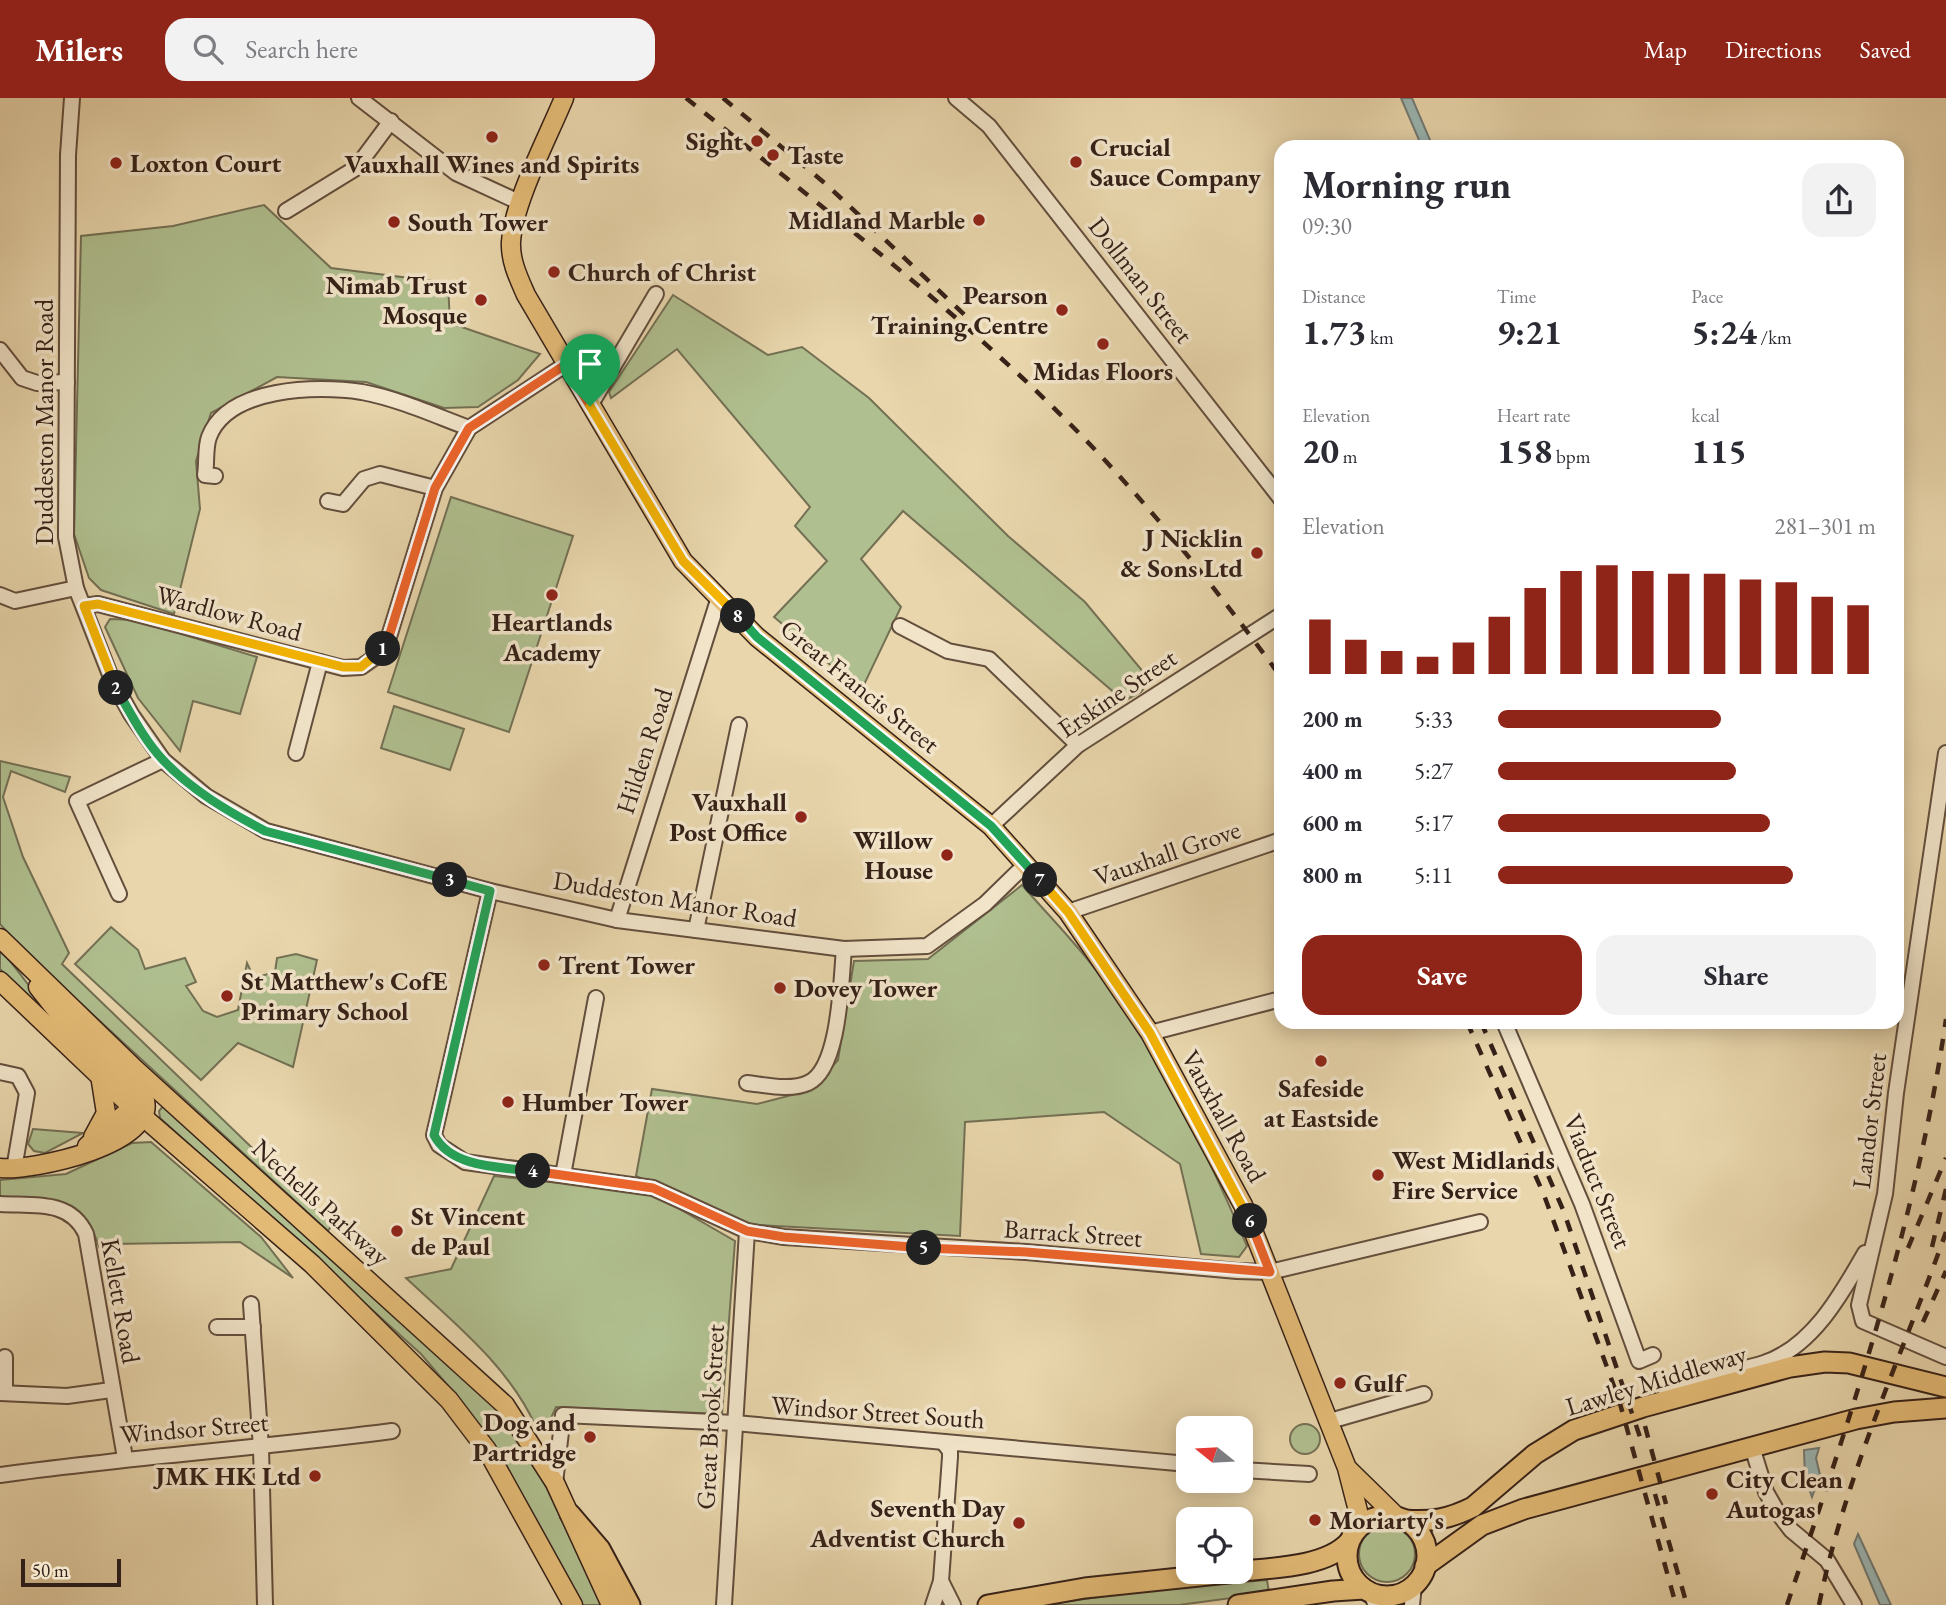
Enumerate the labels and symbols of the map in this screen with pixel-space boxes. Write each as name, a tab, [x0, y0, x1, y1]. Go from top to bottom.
place label: Sight	[686, 124, 743, 158]
marker: Vauxhall Wines and Spirits	[484, 129, 500, 145]
place label: Crucial Sauce Company	[1090, 130, 1261, 194]
marker: Sight	[749, 133, 765, 149]
place label: Taste	[787, 138, 844, 172]
place label: Loxton Court	[130, 146, 281, 180]
place label: Vauxhall Wines and Spirits	[345, 147, 639, 181]
marker: Taste	[765, 147, 781, 163]
marker: Crucial Sauce Company	[1068, 154, 1084, 170]
marker: Loxton Court	[108, 155, 124, 171]
place label: Midland Marble	[788, 203, 965, 237]
place label: South Tower	[408, 205, 548, 239]
street label: Dollman Street	[1081, 210, 1201, 350]
marker: Midland Marble	[971, 212, 987, 228]
marker: South Tower	[386, 214, 402, 230]
place label: Church of Christ	[568, 255, 756, 289]
marker: Church of Christ	[546, 264, 562, 280]
place label: Nimab Trust Mosque	[325, 268, 467, 332]
place label: Pearson Training Centre	[871, 278, 1048, 342]
marker: Nimab Trust Mosque	[473, 292, 489, 308]
street label: Duddeston Manor Road	[27, 298, 61, 545]
marker: Pearson Training Centre	[1054, 302, 1070, 318]
pin	[560, 334, 620, 406]
marker: Midas Floors	[1095, 336, 1111, 352]
place label: Midas Floors	[1033, 354, 1173, 388]
place label: J Nicklin & Sons Ltd	[1120, 521, 1244, 585]
marker: J Nicklin & Sons Ltd	[1249, 545, 1265, 561]
street label: Wardlow Road	[152, 577, 306, 649]
marker: Heartlands Academy	[544, 587, 560, 603]
pin: 8	[720, 598, 756, 634]
place label: Heartlands Academy	[492, 605, 612, 669]
street label: Great Francis Street	[773, 611, 947, 761]
pin: 1	[366, 632, 400, 666]
street label: Erskine Street	[1051, 641, 1183, 745]
pin: 2	[99, 670, 134, 706]
street label: Hilden Road	[608, 683, 681, 818]
place label: Vauxhall Post Office	[669, 785, 787, 849]
marker: Vauxhall Post Office	[793, 809, 809, 825]
street label: Vauxhall Grove	[1089, 812, 1245, 894]
place label: Willow House	[853, 823, 933, 887]
marker: Willow House	[939, 847, 955, 863]
pin: 3	[433, 862, 468, 898]
pin: 7	[1023, 862, 1058, 898]
street label: Duddeston Manor Road	[551, 863, 800, 935]
place label: Trent Tower	[558, 948, 695, 982]
marker: Trent Tower	[536, 957, 552, 973]
place label: St Matthew's CofE Primary School	[241, 964, 448, 1028]
place label: Dovey Tower	[794, 971, 937, 1005]
marker: Dovey Tower	[772, 980, 788, 996]
marker: St Matthew's CofE Primary School	[219, 988, 235, 1004]
street label: Vauxhall Road	[1174, 1044, 1275, 1189]
street label: Landor Street	[1844, 1051, 1894, 1191]
marker: Safeside at Eastside	[1313, 1053, 1329, 1069]
place label: Safeside at Eastside	[1264, 1071, 1378, 1135]
place label: Humber Tower	[522, 1085, 688, 1119]
marker: Humber Tower	[500, 1094, 516, 1110]
street label: Viaduct Street	[1556, 1109, 1640, 1253]
street label: Nechells Parkway	[245, 1131, 397, 1273]
place label: West Midlands Fire Service	[1392, 1143, 1555, 1207]
pin: 4	[516, 1154, 550, 1188]
marker: West Midlands Fire Service	[1370, 1167, 1386, 1183]
place label: St Vincent de Paul	[411, 1199, 525, 1263]
pin: 6	[1232, 1204, 1268, 1238]
street label: Barrack Street	[1003, 1211, 1143, 1255]
marker: St Vincent de Paul	[389, 1223, 405, 1239]
pin: 5	[906, 1230, 942, 1266]
street label: Kellett Road	[93, 1236, 149, 1367]
street label: Great Brook Street	[688, 1324, 732, 1510]
street label: Lawley Middleway	[1562, 1336, 1751, 1424]
place label: Gulf	[1354, 1366, 1407, 1400]
marker: Gulf	[1332, 1375, 1348, 1391]
street label: Windsor Street South	[770, 1388, 986, 1436]
street label: Windsor Street	[118, 1405, 270, 1451]
place label: Dog and Partridge	[473, 1405, 577, 1469]
north arrow	[1176, 1416, 1253, 1493]
marker: Dog and Partridge	[582, 1429, 598, 1445]
place label: JMK HK Ltd	[152, 1459, 302, 1493]
place label: City Clean Autogas	[1725, 1462, 1843, 1526]
marker: JMK HK Ltd	[307, 1468, 323, 1484]
marker: City Clean Autogas	[1704, 1486, 1720, 1502]
place label: Seventh Day Adventist Church	[809, 1491, 1005, 1555]
place label: Moriarty's	[1329, 1503, 1444, 1537]
marker: Moriarty's	[1307, 1512, 1323, 1528]
marker: Seventh Day Adventist Church	[1011, 1515, 1027, 1531]
scale bar	[21, 1556, 121, 1588]

